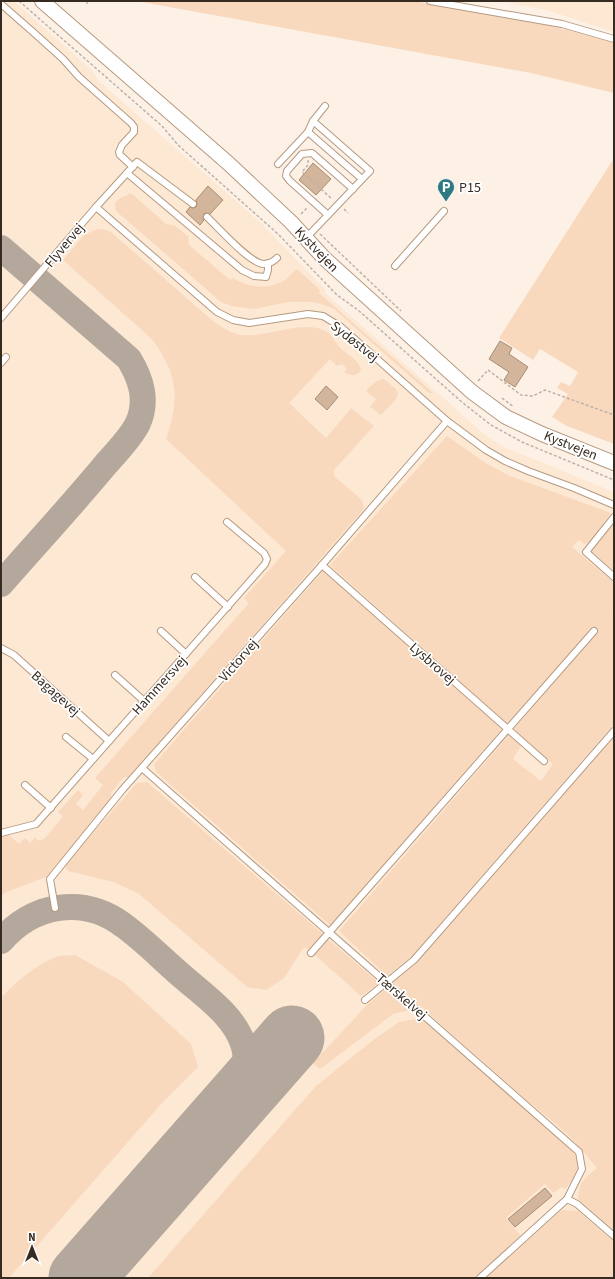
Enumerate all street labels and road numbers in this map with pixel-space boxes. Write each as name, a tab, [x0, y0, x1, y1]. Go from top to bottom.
street label: Flyvervej	[40, 219, 89, 272]
street label: Kystvejen	[290, 223, 343, 277]
street label: Sydøstvej	[326, 317, 383, 367]
street label: Kystvejen	[541, 426, 600, 466]
street label: Victorvej	[214, 635, 263, 687]
street label: Lysbrovej	[405, 638, 460, 690]
street label: Hammersvej	[128, 652, 192, 720]
street label: Bagagevej	[26, 666, 84, 721]
street label: Tærskelvej	[371, 969, 431, 1025]

